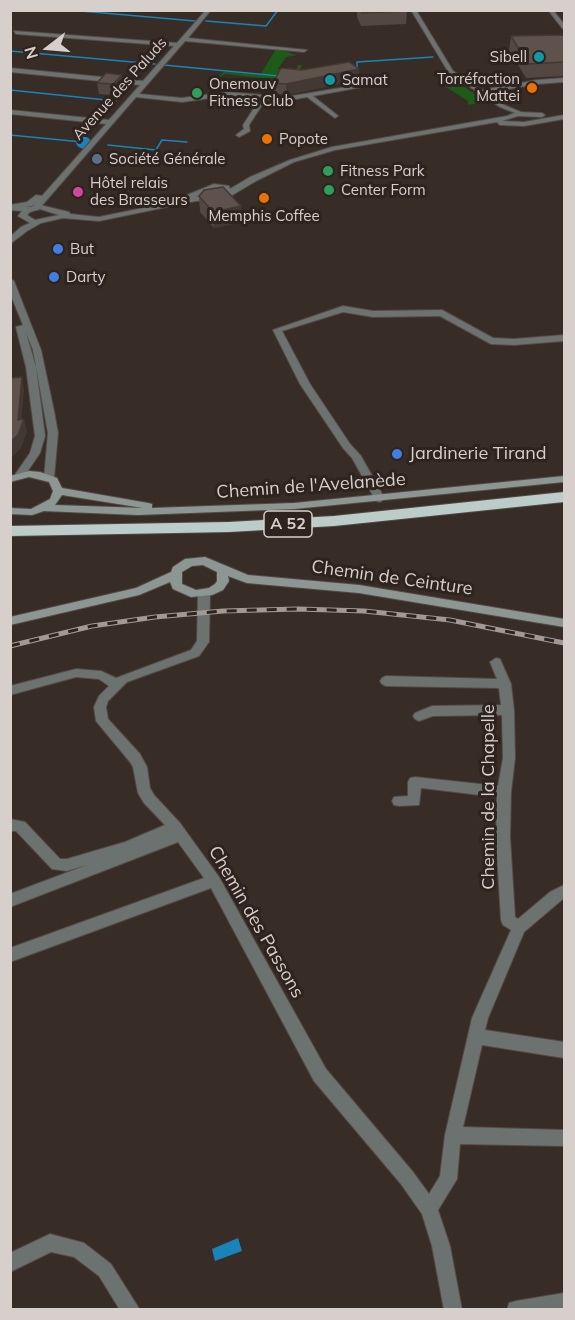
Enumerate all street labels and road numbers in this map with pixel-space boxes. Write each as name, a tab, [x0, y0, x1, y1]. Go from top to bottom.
street label: Avenue des Paluds	[69, 34, 171, 144]
street label: Chemin de l'Avelanède	[216, 469, 406, 503]
road number: A 52	[264, 511, 312, 537]
street label: Chemin de Ceinture	[310, 556, 474, 600]
street label: Chemin de la Chapelle	[478, 704, 500, 890]
street label: Chemin des Passons	[204, 842, 308, 1002]

